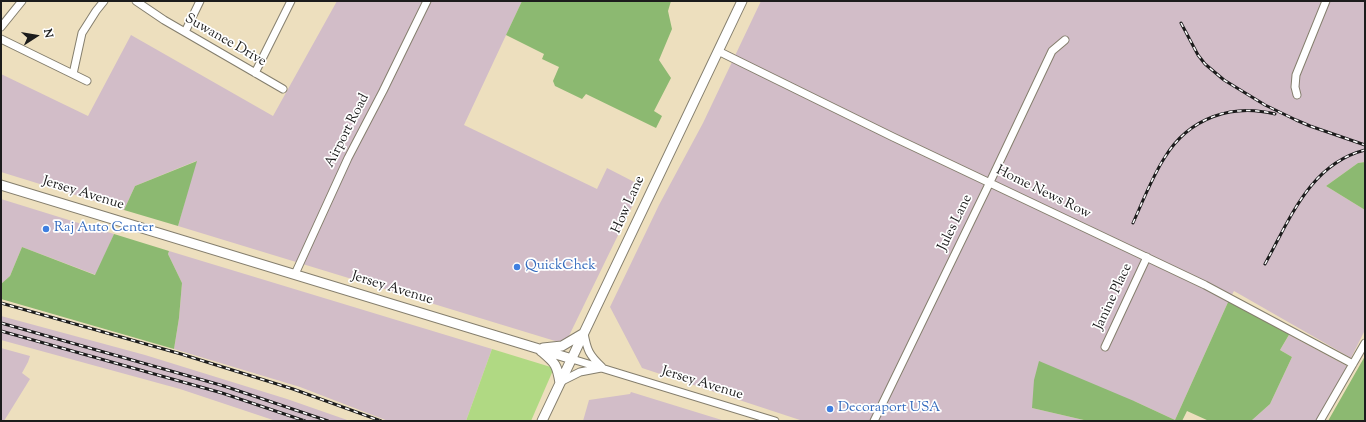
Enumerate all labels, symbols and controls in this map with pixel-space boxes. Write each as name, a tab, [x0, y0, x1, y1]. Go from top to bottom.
street label: Suwanee Drive	[181, 11, 269, 71]
north arrow	[16, 16, 56, 56]
text: N	[39, 28, 56, 39]
street label: Airport Road	[322, 91, 374, 171]
street label: Home News Row	[993, 163, 1093, 223]
street label: Jersey Avenue	[40, 174, 126, 214]
street label: How Lane	[609, 174, 649, 236]
street label: Jules Lane	[935, 192, 977, 254]
place label: Raj Auto Center	[54, 221, 154, 237]
marker: Raj Auto Center	[41, 224, 51, 234]
place label: QuickChek	[525, 259, 596, 275]
street label: Janine Place	[1091, 261, 1137, 333]
marker: QuickChek	[512, 262, 522, 272]
street label: Jersey Avenue	[349, 269, 435, 309]
street label: Jersey Avenue	[659, 364, 745, 404]
place label: Decoraport USA	[838, 401, 940, 417]
marker: Decoraport USA	[825, 404, 835, 414]

